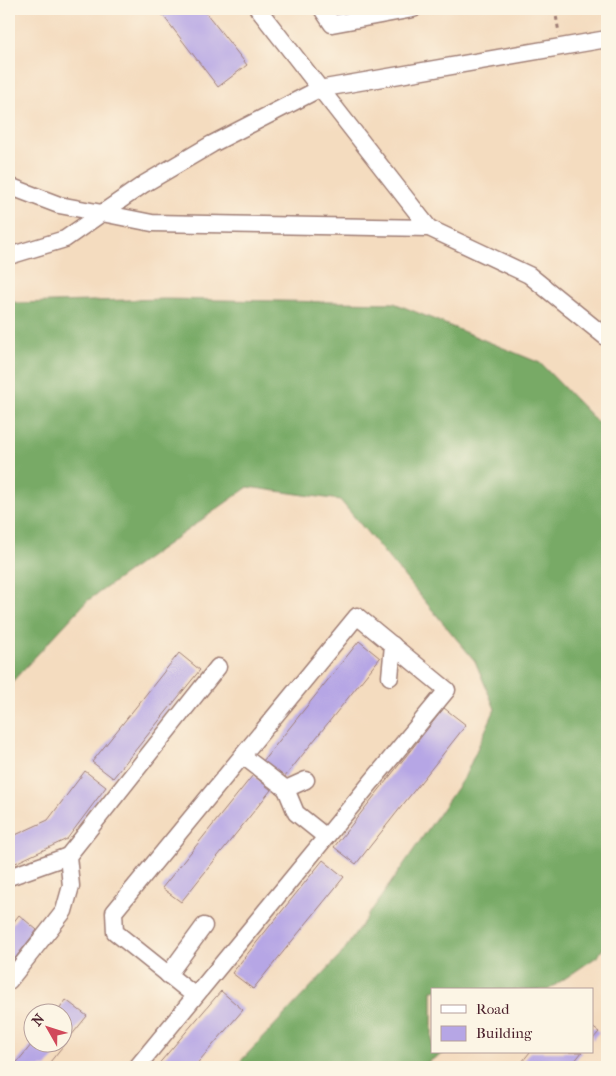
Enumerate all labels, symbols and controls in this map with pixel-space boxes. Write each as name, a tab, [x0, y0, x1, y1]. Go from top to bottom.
legend	[431, 988, 594, 1054]
text: Road	[476, 1000, 510, 1018]
north arrow	[22, 1004, 72, 1054]
text: N	[28, 1010, 48, 1030]
text: Building	[476, 1024, 533, 1042]

